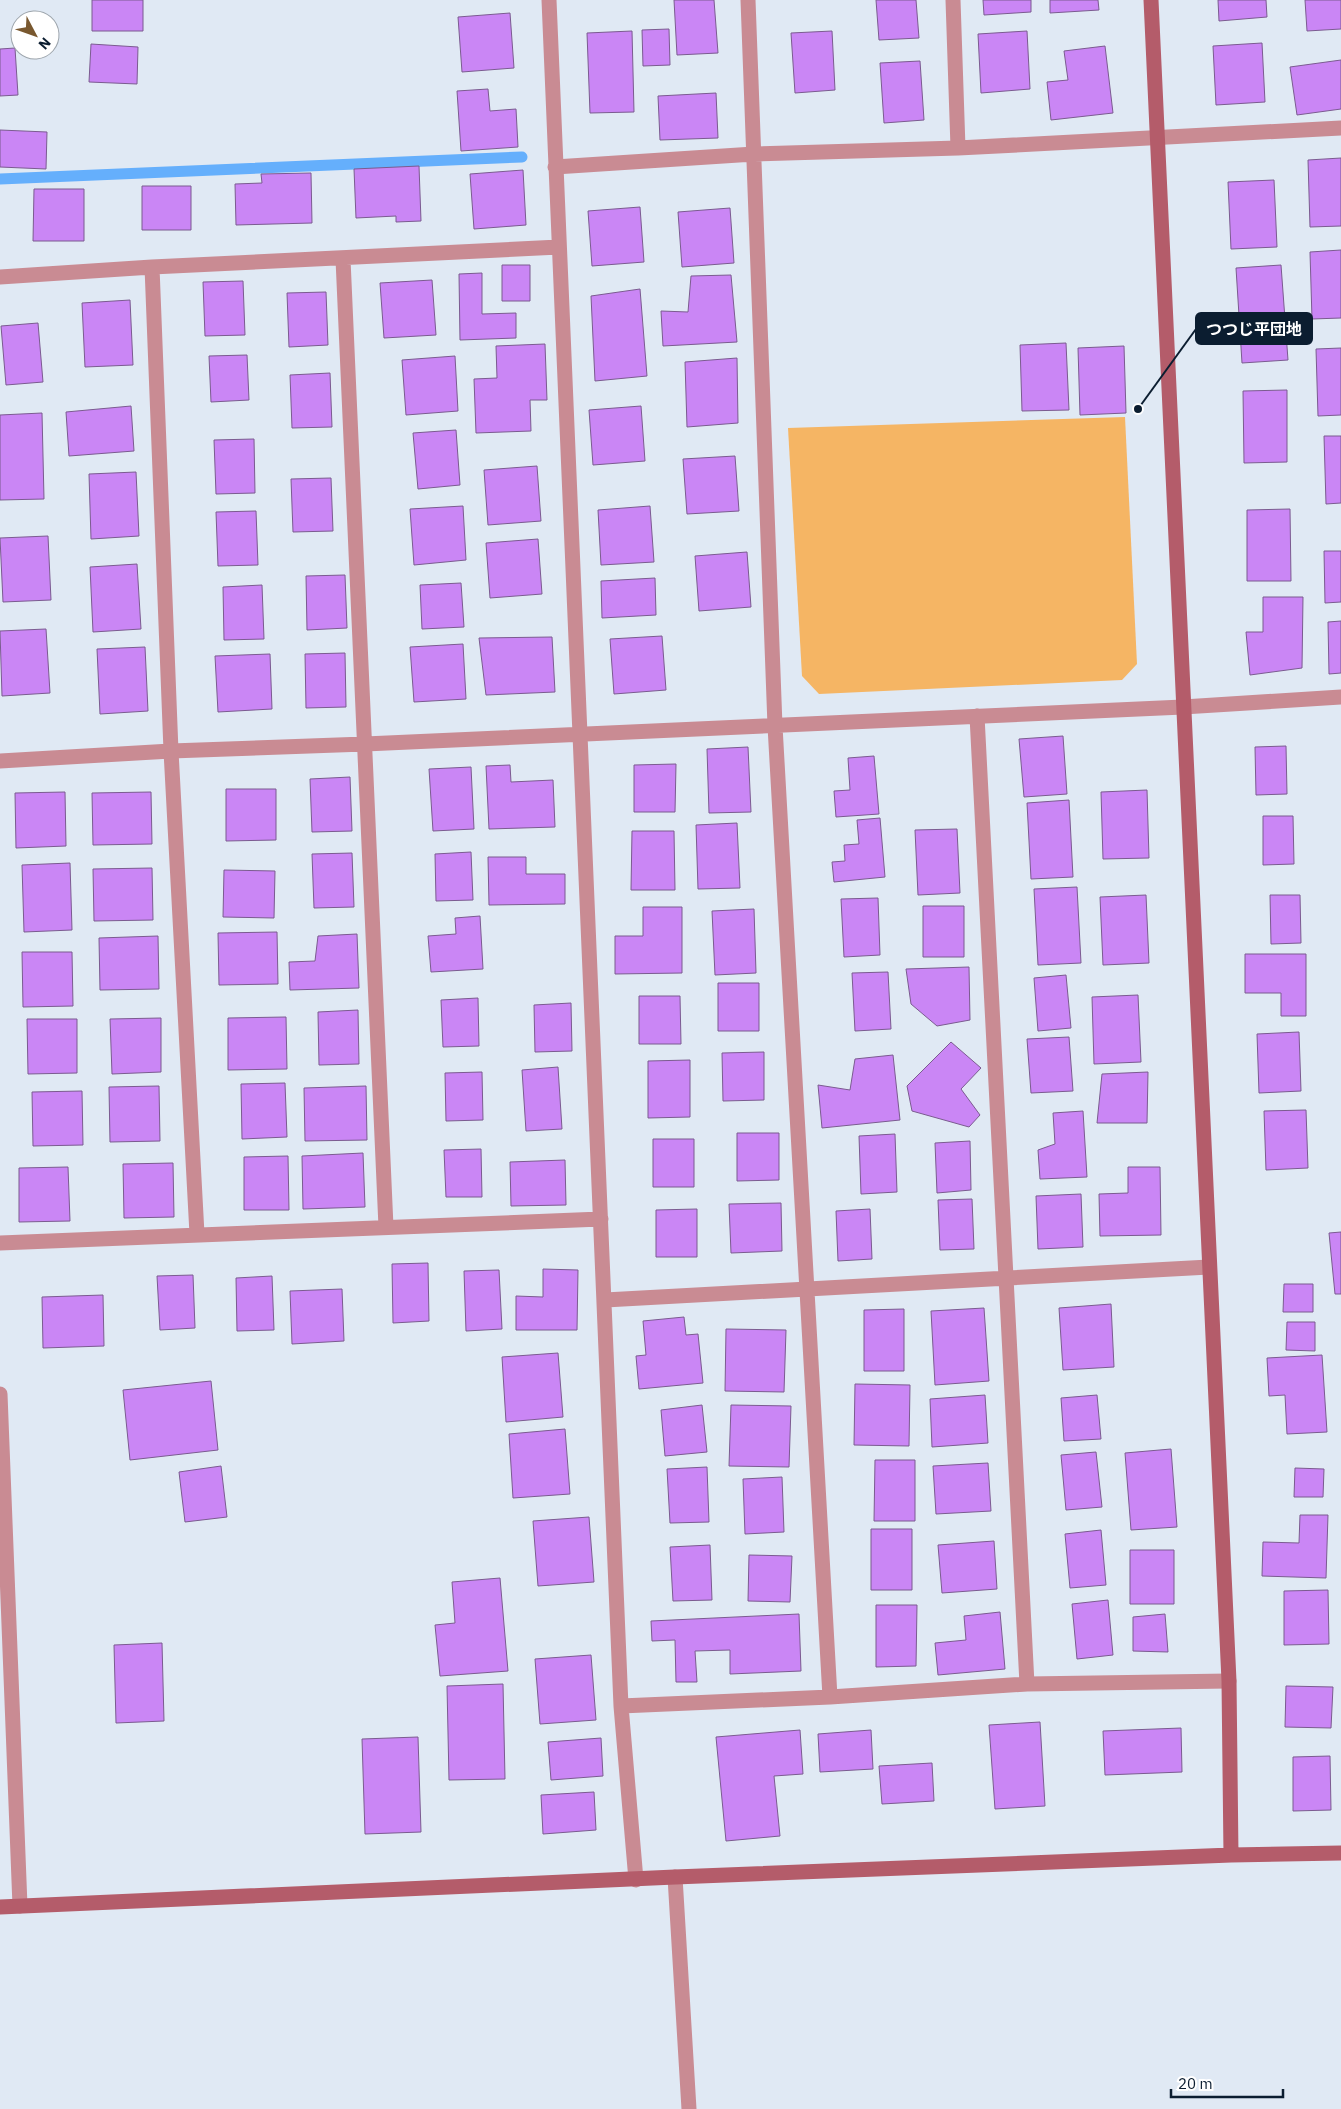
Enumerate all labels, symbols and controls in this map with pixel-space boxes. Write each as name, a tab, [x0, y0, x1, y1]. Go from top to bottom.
north arrow	[10, 10, 60, 60]
text: N	[35, 34, 55, 53]
callout: つつじ平団地	[1196, 313, 1312, 344]
text: つつじ平団地	[1206, 319, 1302, 339]
scale bar	[1171, 2066, 1284, 2098]
text: 20 m	[1178, 2074, 1213, 2093]

